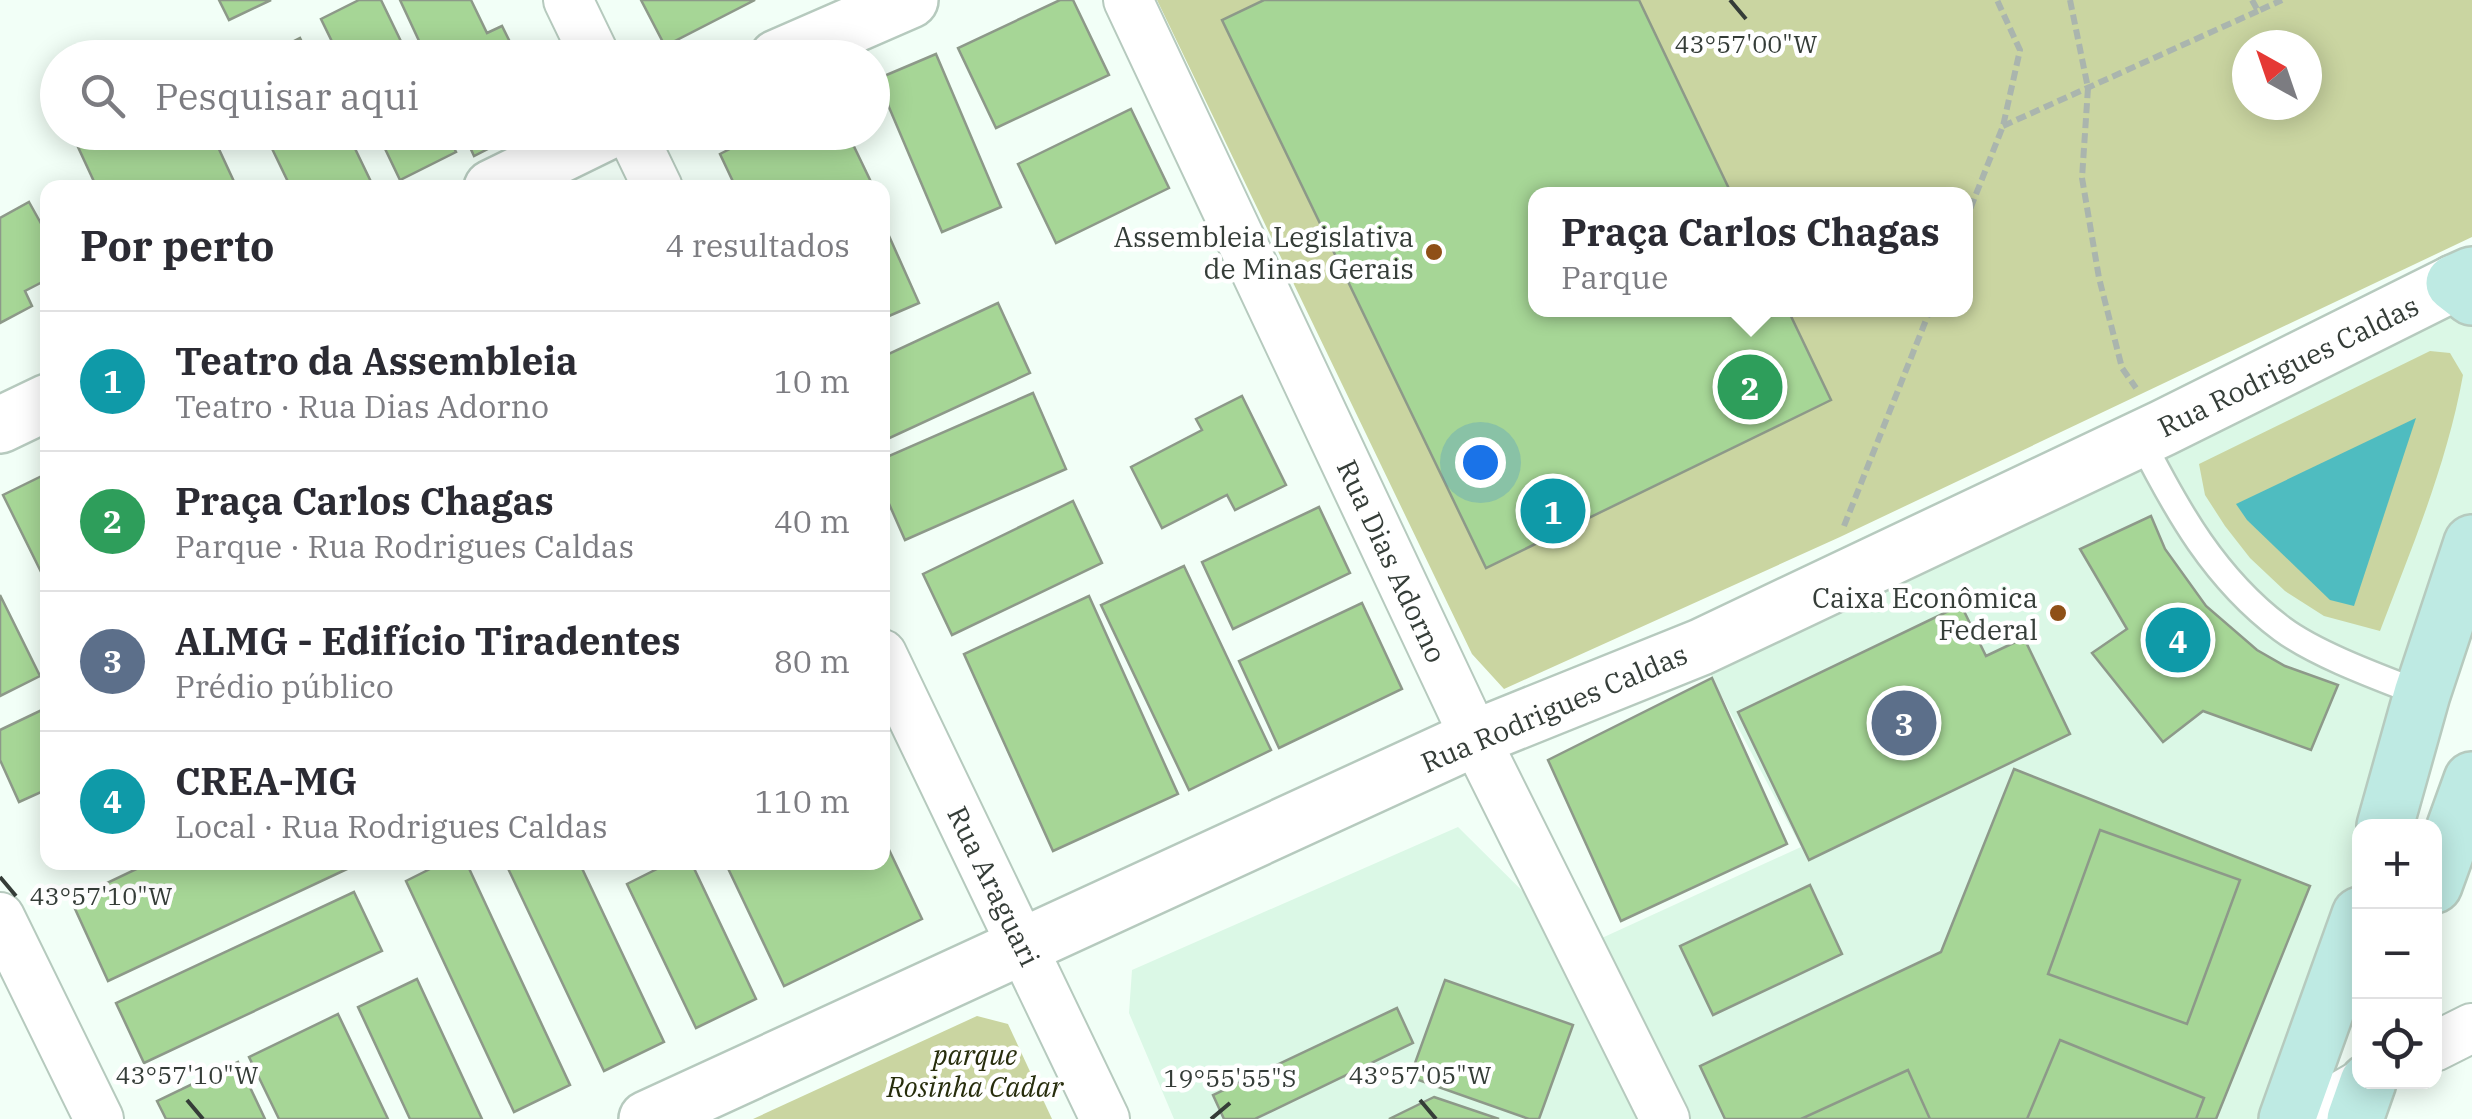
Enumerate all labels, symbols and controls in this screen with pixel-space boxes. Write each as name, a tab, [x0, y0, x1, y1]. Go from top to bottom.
text: 43°57'00"W	[1675, 27, 1817, 60]
north arrow	[2232, 30, 2322, 120]
search box	[40, 40, 890, 150]
icon: search	[75, 68, 130, 123]
text: Pesquisar aqui	[155, 71, 419, 120]
popup	[1528, 187, 1973, 317]
text: Praça Carlos Chagas	[1561, 207, 1940, 256]
text: Por perto	[80, 218, 274, 273]
place label: Assembleia Legislativa de Minas Gerais	[1114, 218, 1414, 287]
text: 4 resultados	[665, 224, 850, 266]
marker: Assembleia Legislativa de Minas Gerais	[1423, 241, 1445, 263]
text: Parque	[1561, 256, 1668, 298]
street label: Rua Rodrigues Caldas	[2151, 287, 2425, 445]
text: Teatro da Assembleia	[175, 336, 578, 385]
pin: 2	[1718, 350, 1782, 424]
text: 1	[103, 360, 122, 402]
text: 10 m	[774, 360, 850, 402]
text: Teatro · Rua Dias Adorno	[175, 385, 549, 427]
your location	[1455, 437, 1506, 488]
street label: Rua Dias Adorno	[1329, 454, 1455, 668]
pin: 1	[1520, 474, 1586, 548]
text: Praça Carlos Chagas	[175, 476, 554, 525]
text: 2	[103, 500, 122, 542]
text: 40 m	[774, 500, 850, 542]
text: Parque · Rua Rodrigues Caldas	[175, 525, 634, 567]
place label: Caixa Econômica Federal	[1812, 579, 2038, 648]
marker: Caixa Econômica Federal	[2047, 602, 2069, 624]
pin: 4	[2146, 602, 2210, 678]
text: ALMG - Edifício Tiradentes	[175, 616, 681, 665]
street label: Rua Rodrigues Caldas	[1415, 635, 1693, 781]
text: 3	[103, 640, 122, 682]
text: 80 m	[774, 640, 850, 682]
text: Prédio público	[175, 665, 394, 707]
pin: 3	[1872, 686, 1936, 760]
text: CREA-MG	[175, 756, 357, 805]
text: 4	[103, 780, 122, 822]
text: 110 m	[754, 780, 850, 822]
street label: Rua Araguari	[939, 800, 1049, 972]
text: Local · Rua Rodrigues Caldas	[175, 805, 608, 847]
map controls	[2352, 819, 2442, 1089]
button: +	[2352, 819, 2442, 909]
text: 43°57'10"W	[30, 879, 172, 912]
button: −	[2352, 909, 2442, 999]
button: locate	[2352, 999, 2442, 1089]
park label: parque Rosinha Cadar	[886, 1036, 1064, 1105]
text: 43°57'10"W	[116, 1058, 258, 1091]
text: 43°57'05"W	[1349, 1058, 1491, 1091]
text: 19°55'55"S	[1164, 1061, 1296, 1094]

